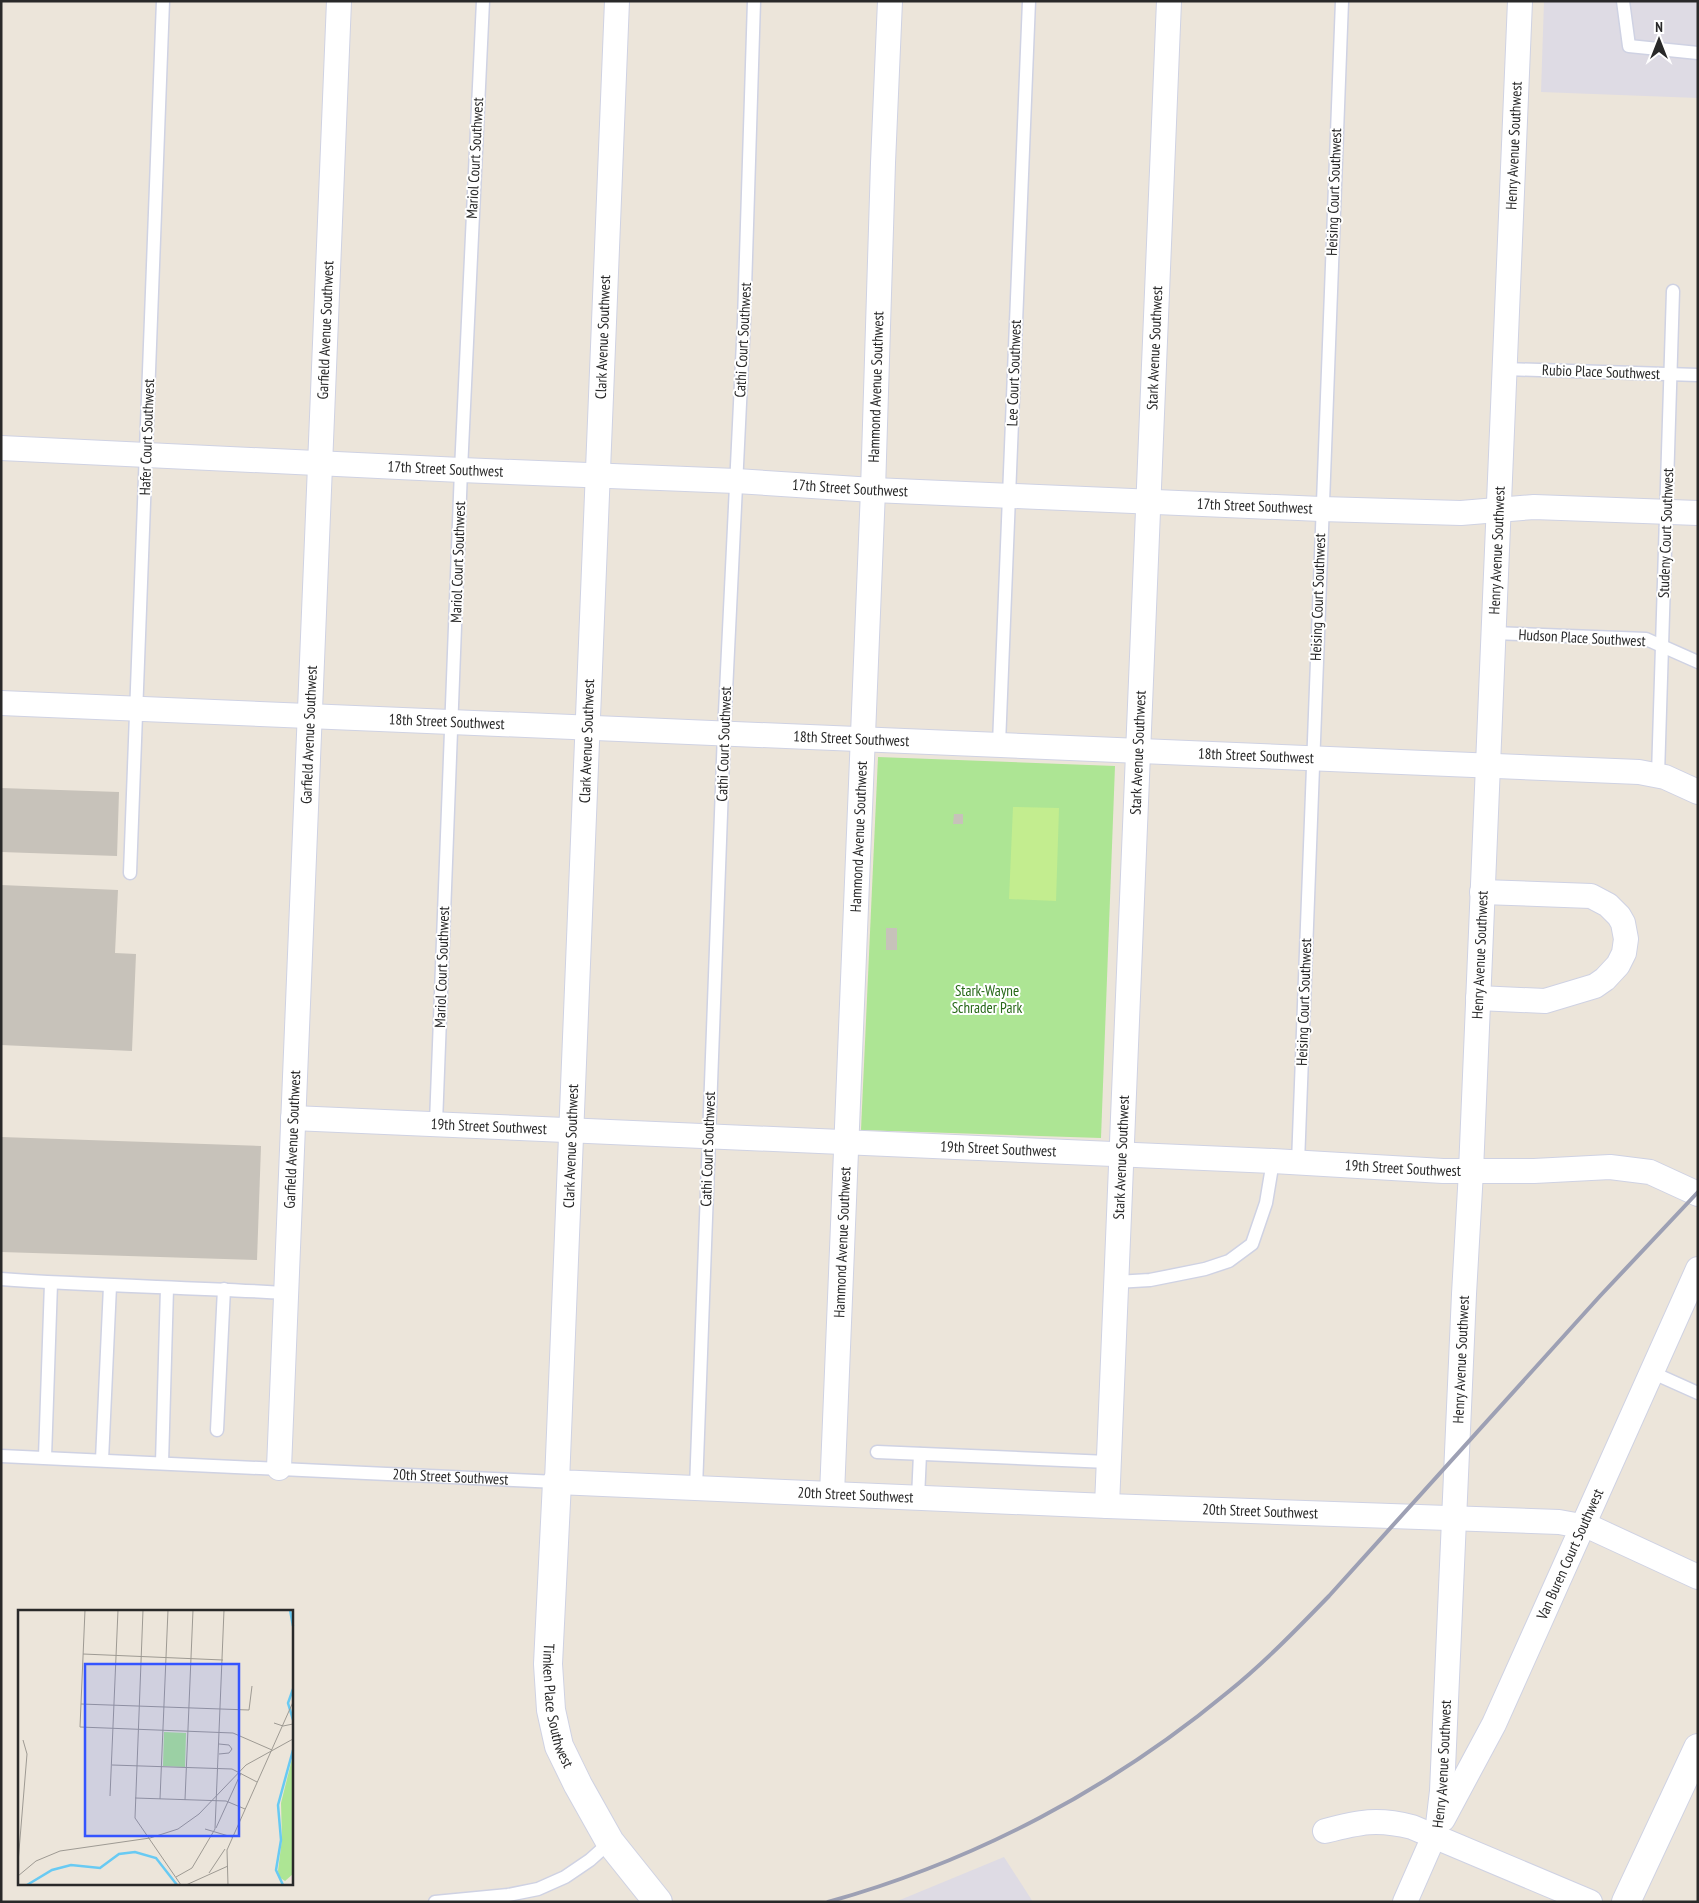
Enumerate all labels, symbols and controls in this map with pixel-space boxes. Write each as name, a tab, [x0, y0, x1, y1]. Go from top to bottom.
north arrow	[1634, 15, 1684, 65]
text: N	[1655, 18, 1663, 36]
street label: Henry Avenue Southwest	[1501, 81, 1526, 210]
street label: Mariol Court Southwest	[462, 97, 487, 219]
street label: Heising Court Southwest	[1322, 128, 1345, 256]
street label: Garfield Avenue Southwest	[313, 260, 337, 400]
street label: Clark Avenue Southwest	[591, 275, 614, 399]
street label: Cathi Court Southwest	[730, 282, 755, 398]
street label: Stark Avenue Southwest	[1142, 285, 1166, 411]
street label: Hammond Avenue Southwest	[864, 311, 887, 463]
street label: Lee Court Southwest	[1002, 319, 1025, 427]
street label: Rubio Place Southwest	[1542, 360, 1660, 383]
street label: Hafer Court Southwest	[135, 378, 158, 496]
street label: 17th Street Southwest	[387, 457, 504, 481]
street label: Studeny Court Southwest	[1654, 468, 1677, 598]
street label: 17th Street Southwest	[792, 475, 908, 500]
street label: Henry Avenue Southwest	[1484, 486, 1509, 615]
street label: 17th Street Southwest	[1196, 494, 1313, 518]
street label: Mariol Court Southwest	[446, 501, 469, 623]
street label: Heising Court Southwest	[1306, 533, 1329, 661]
street label: Hudson Place Southwest	[1518, 625, 1646, 650]
street label: Garfield Avenue Southwest	[296, 665, 321, 804]
street label: Clark Avenue Southwest	[575, 679, 598, 803]
street label: Cathi Court Southwest	[712, 686, 735, 802]
street label: Stark Avenue Southwest	[1125, 690, 1150, 815]
street label: 18th Street Southwest	[388, 709, 505, 733]
street label: 18th Street Southwest	[793, 726, 910, 750]
street label: 18th Street Southwest	[1198, 743, 1314, 767]
street label: Hammond Avenue Southwest	[846, 760, 871, 913]
street label: Henry Avenue Southwest	[1467, 890, 1492, 1019]
street label: Mariol Court Southwest	[430, 906, 453, 1028]
street label: Heising Court Southwest	[1292, 938, 1315, 1066]
park label: Stark-Wayne Schrader Park	[952, 981, 1023, 1017]
street label: Garfield Avenue Southwest	[280, 1070, 304, 1209]
street label: Clark Avenue Southwest	[559, 1084, 582, 1208]
street label: Cathi Court Southwest	[696, 1091, 719, 1207]
street label: Stark Avenue Southwest	[1109, 1095, 1133, 1220]
street label: 19th Street Southwest	[430, 1114, 547, 1138]
street label: 19th Street Southwest	[940, 1136, 1057, 1160]
street label: 19th Street Southwest	[1344, 1155, 1461, 1180]
street label: Hammond Avenue Southwest	[829, 1166, 854, 1318]
street label: Henry Avenue Southwest	[1448, 1295, 1473, 1424]
street label: 20th Street Southwest	[392, 1464, 509, 1489]
street label: 20th Street Southwest	[797, 1483, 914, 1507]
street label: Van Buren Court Southwest	[1532, 1486, 1607, 1623]
street label: 20th Street Southwest	[1202, 1499, 1319, 1522]
inset map	[18, 1610, 292, 1886]
street label: Timken Place Southwest	[539, 1643, 578, 1771]
street label: Henry Avenue Southwest	[1428, 1699, 1455, 1829]

